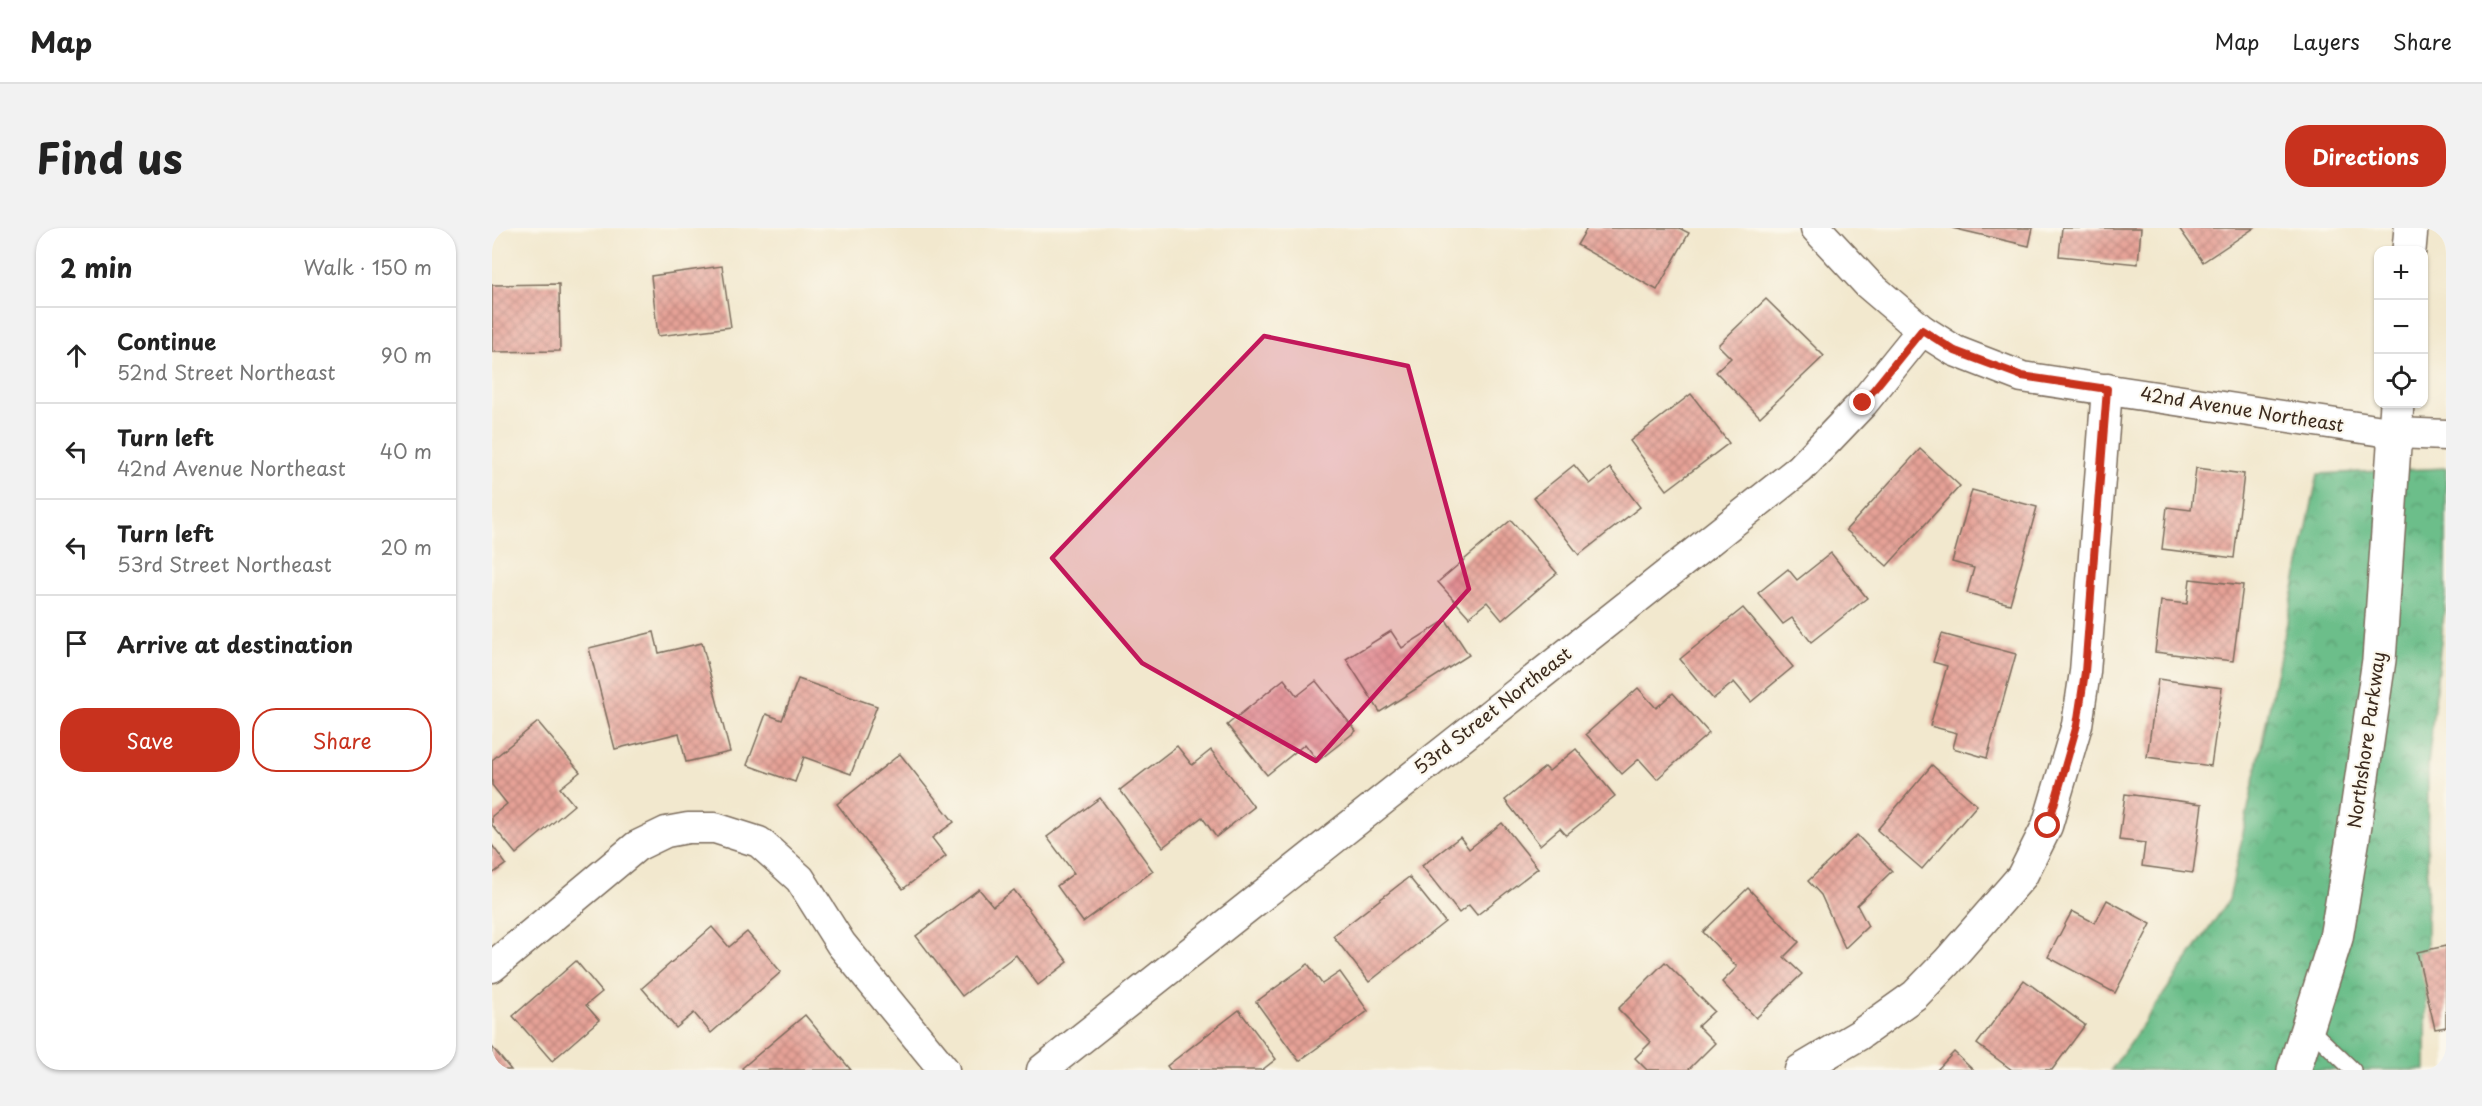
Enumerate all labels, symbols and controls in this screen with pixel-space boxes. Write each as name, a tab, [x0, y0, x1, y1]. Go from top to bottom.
text: Map	[30, 20, 92, 63]
text: Map	[2215, 25, 2259, 57]
text: Layers	[2292, 25, 2360, 57]
text: Share	[2393, 25, 2452, 57]
text: Find us	[36, 125, 183, 188]
button: Directions	[2285, 125, 2446, 187]
map controls	[2374, 246, 2428, 408]
button: +	[2374, 246, 2428, 300]
text: 2 min	[60, 248, 133, 287]
text: Walk · 150 m	[303, 252, 432, 282]
button: −	[2374, 300, 2428, 354]
text: Continue	[117, 324, 216, 357]
icon: ahead	[60, 339, 93, 372]
text: 90 m	[381, 340, 432, 370]
button: locate	[2374, 354, 2428, 408]
text: 52nd Street Northeast	[117, 357, 335, 387]
street label: 42nd Avenue Northeast	[2138, 379, 2346, 438]
route end	[1849, 389, 1875, 415]
text: Turn left	[117, 420, 214, 453]
icon: left	[60, 435, 93, 468]
text: 40 m	[380, 436, 432, 466]
text: 42nd Avenue Northeast	[117, 453, 346, 483]
text: Turn left	[117, 516, 214, 549]
icon: left	[60, 531, 93, 564]
text: 20 m	[380, 532, 432, 562]
text: 53rd Street Northeast	[117, 549, 332, 579]
icon: arrive	[60, 627, 93, 660]
text: Arrive at destination	[117, 627, 353, 660]
street label: 53rd Street Northeast	[1408, 640, 1576, 780]
street label: Northshore Parkway	[2340, 650, 2391, 830]
button: Save	[60, 708, 240, 772]
button: Share	[252, 708, 432, 772]
route start	[2034, 812, 2060, 838]

